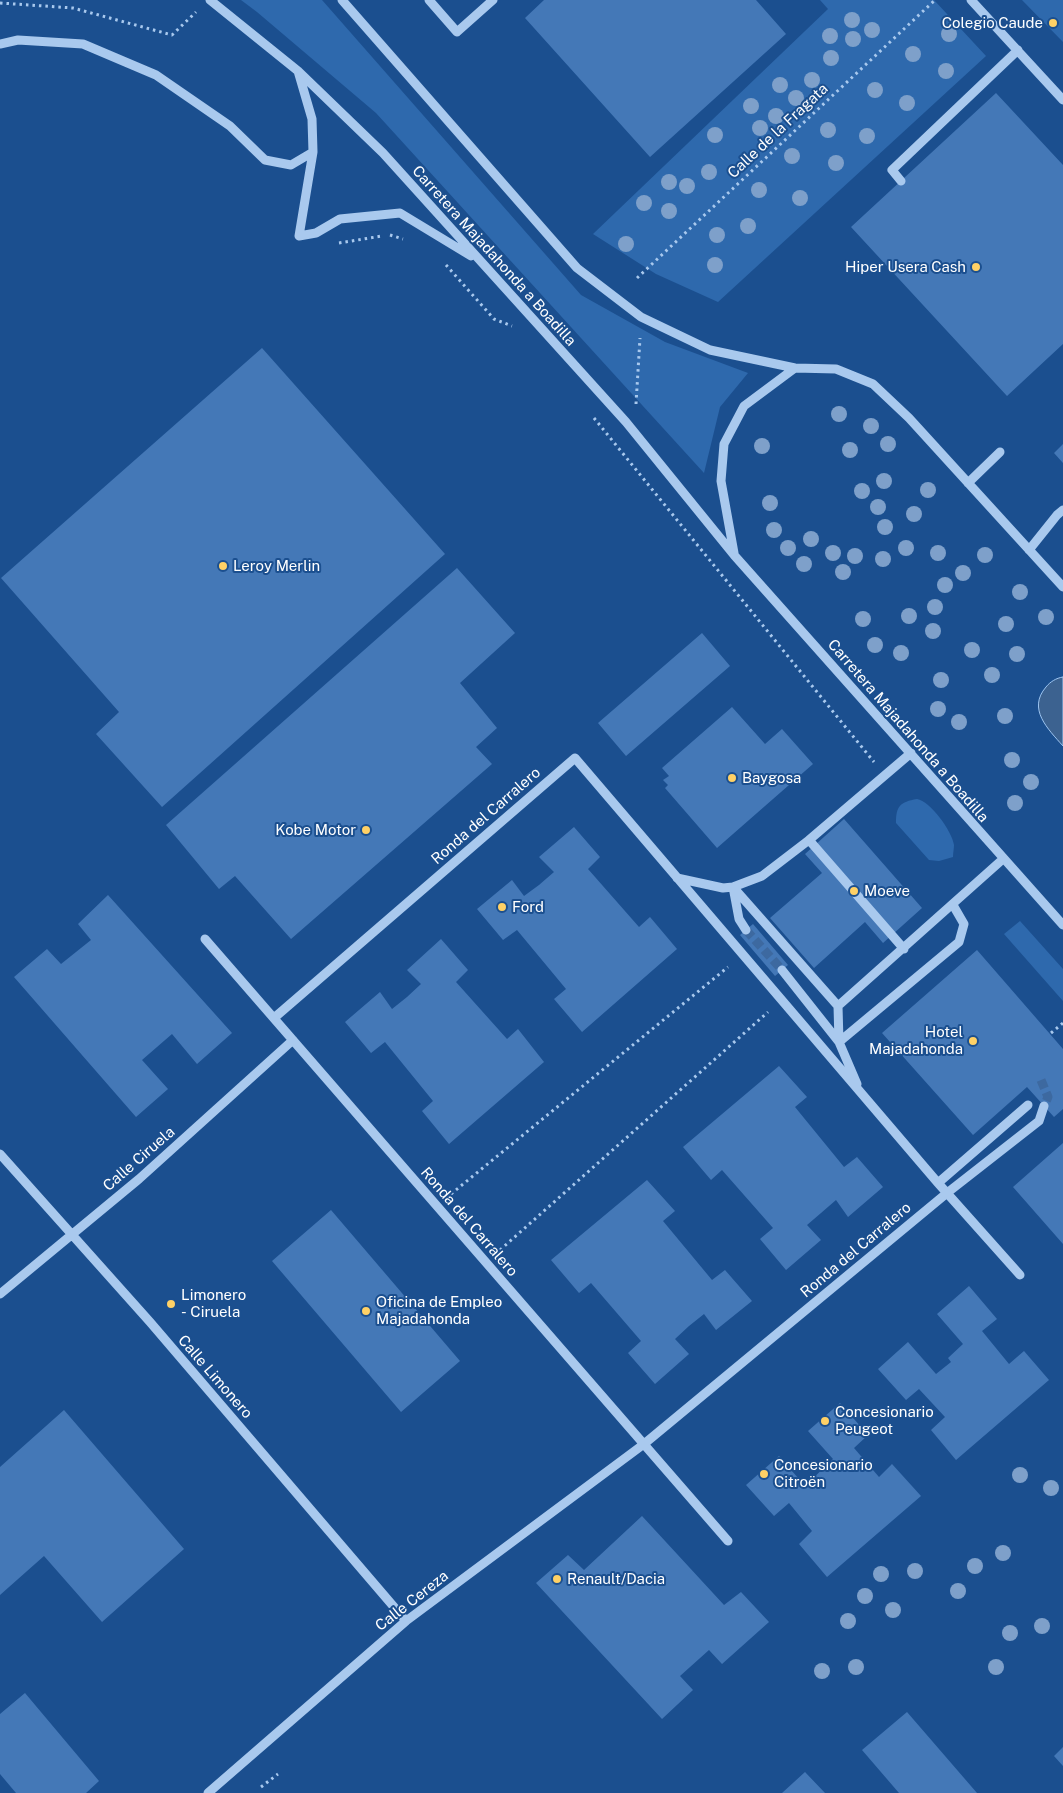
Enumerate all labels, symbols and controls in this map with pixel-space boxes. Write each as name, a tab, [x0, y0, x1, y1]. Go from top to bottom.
place label: Colegio Caude	[942, 14, 1043, 32]
marker: Colegio Caude	[1047, 17, 1059, 29]
street label: Calle de la Fragata	[724, 80, 832, 182]
street label: Carretera Majadahonda a Boadilla	[408, 162, 580, 350]
place label: Hiper Usera Cash	[845, 258, 966, 276]
marker: Hiper Usera Cash	[970, 261, 982, 273]
place label: Leroy Merlin	[233, 557, 320, 575]
marker: Leroy Merlin	[217, 560, 229, 572]
street label: Carretera Majadahonda a Boadilla	[824, 636, 992, 826]
street label: Ronda del Carralero	[428, 764, 544, 868]
place label: Baygosa	[742, 769, 801, 787]
marker: Baygosa	[726, 772, 738, 784]
place label: Kobe Motor	[275, 821, 356, 839]
marker: Kobe Motor	[360, 824, 372, 836]
place label: Moeve	[864, 882, 910, 900]
marker: Moeve	[848, 885, 860, 897]
place label: Ford	[512, 898, 544, 916]
marker: Ford	[496, 901, 508, 913]
place label: Hotel Majadahonda	[869, 1023, 963, 1058]
marker: Hotel Majadahonda	[967, 1035, 979, 1047]
street label: Calle Ciruela	[99, 1123, 179, 1195]
street label: Ronda del Carralero	[417, 1164, 521, 1280]
street label: Ronda del Carralero	[797, 1199, 915, 1301]
place label: Limonero - Ciruela	[181, 1286, 246, 1321]
place label: Oficina de Empleo Majadahonda	[376, 1293, 502, 1328]
marker: Limonero - Ciruela	[165, 1298, 177, 1310]
marker: Oficina de Empleo Majadahonda	[360, 1305, 372, 1317]
street label: Calle Limonero	[174, 1332, 256, 1422]
place label: Concesionario Peugeot	[835, 1403, 934, 1438]
marker: Concesionario Peugeot	[819, 1415, 831, 1427]
place label: Concesionario Citroën	[774, 1456, 873, 1491]
marker: Concesionario Citroën	[758, 1468, 770, 1480]
street label: Calle Cereza	[372, 1567, 452, 1635]
place label: Renault/Dacia	[567, 1570, 665, 1588]
marker: Renault/Dacia	[551, 1573, 563, 1585]

